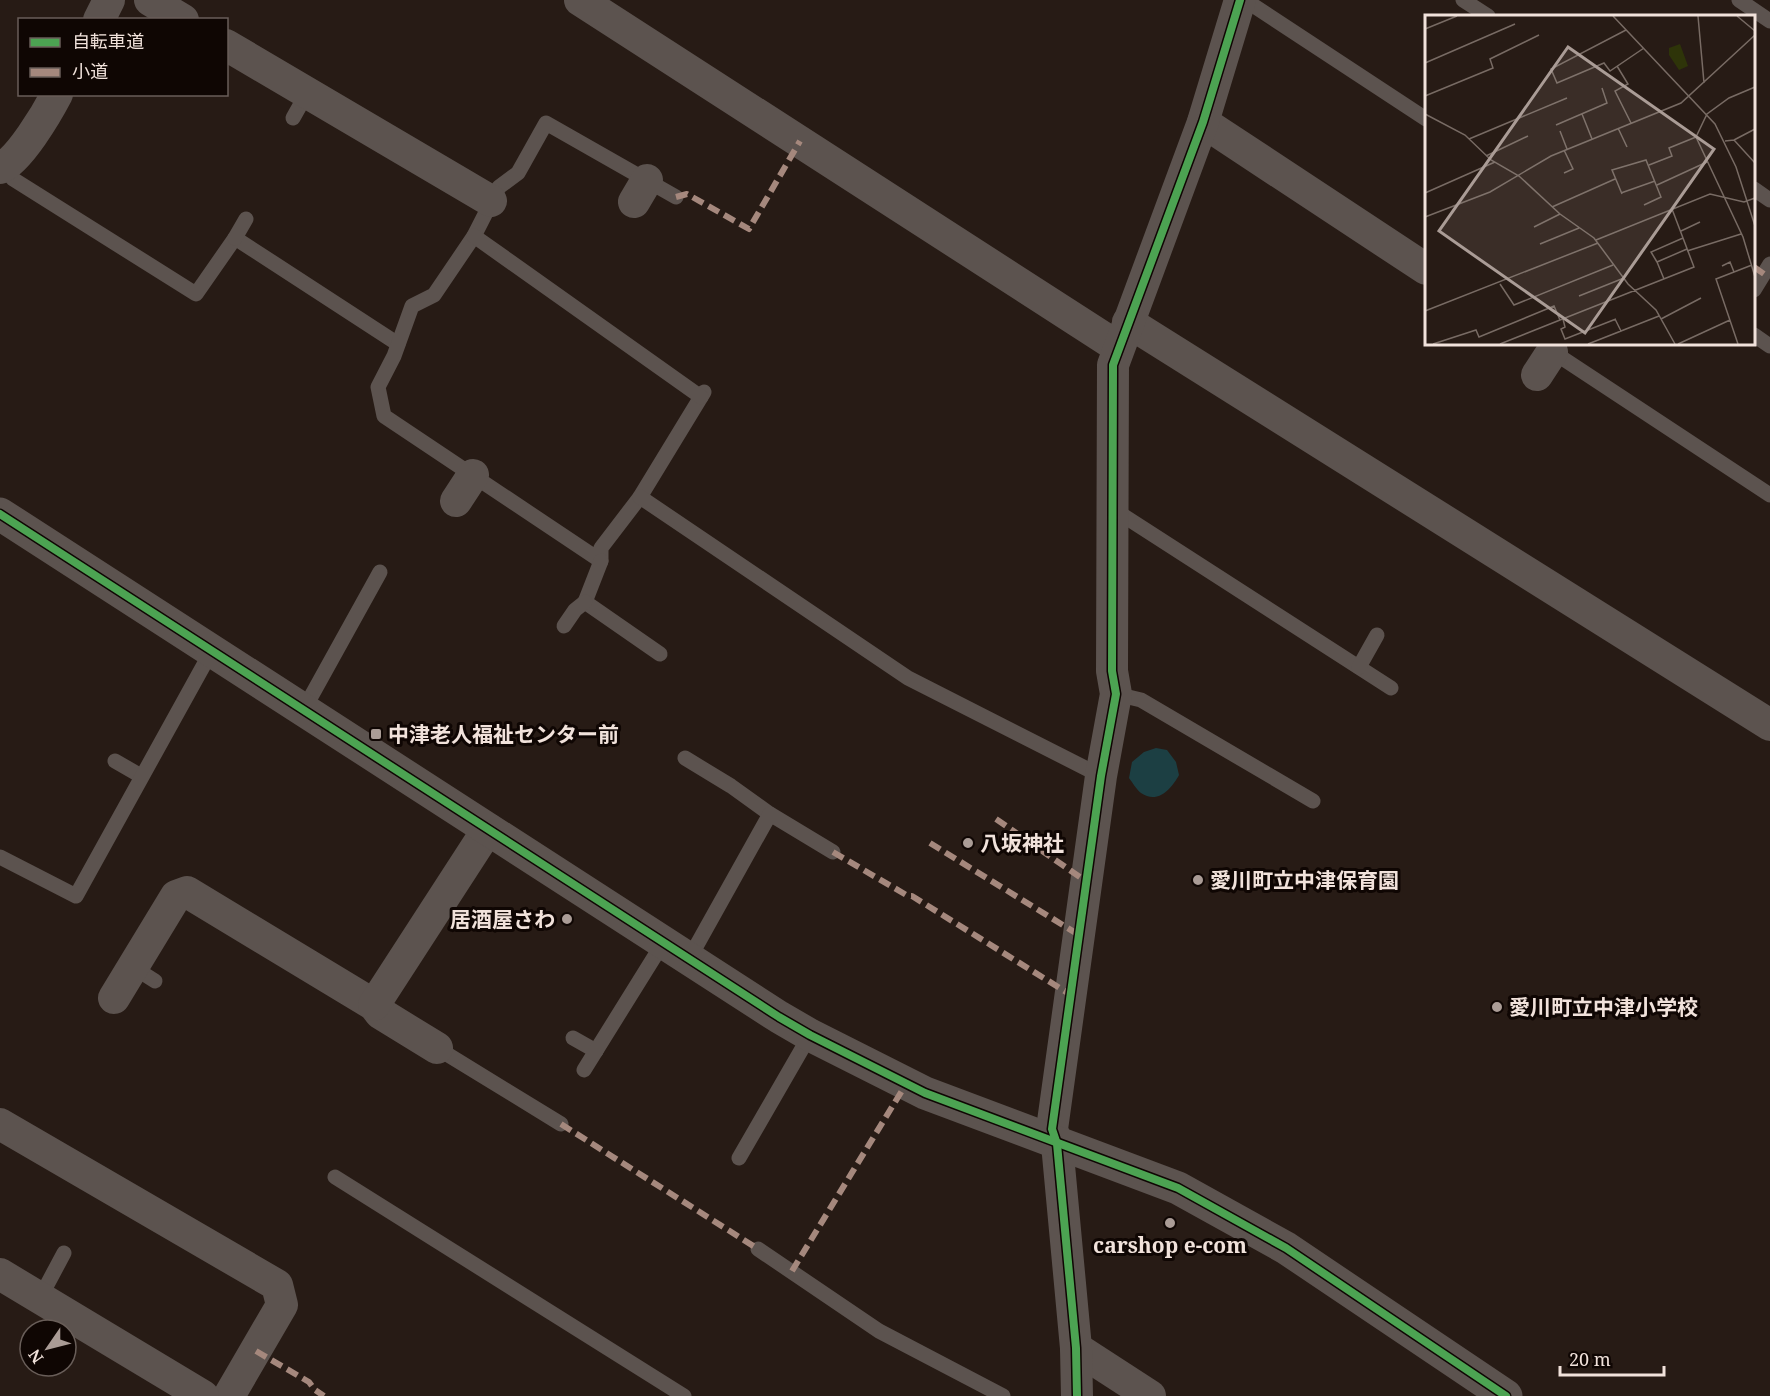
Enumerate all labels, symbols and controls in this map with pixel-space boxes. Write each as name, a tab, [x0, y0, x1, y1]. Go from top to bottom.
inset map	[1425, 15, 1755, 345]
legend	[18, 18, 228, 96]
text: 自転車道	[72, 29, 144, 53]
text: 小道	[72, 59, 108, 83]
place label: 中津老人福祉センター前	[388, 720, 619, 748]
marker: 中津老人福祉センター前	[369, 727, 383, 741]
place label: 八坂神社	[980, 829, 1064, 857]
marker: 八坂神社	[961, 836, 975, 850]
place label: 愛川町立中津保育園	[1210, 866, 1399, 894]
marker: 愛川町立中津保育園	[1191, 873, 1205, 887]
place label: 居酒屋さわ	[450, 905, 555, 933]
marker: 居酒屋さわ	[560, 912, 574, 926]
place label: 愛川町立中津小学校	[1509, 993, 1698, 1021]
marker: 愛川町立中津小学校	[1490, 1000, 1504, 1014]
marker: carshop e-com	[1163, 1216, 1177, 1230]
place label: carshop e-com	[1093, 1231, 1247, 1259]
north arrow	[18, 1318, 78, 1378]
scale bar	[1560, 1339, 1664, 1377]
text: N	[23, 1345, 48, 1368]
text: 20 m	[1569, 1347, 1611, 1371]

